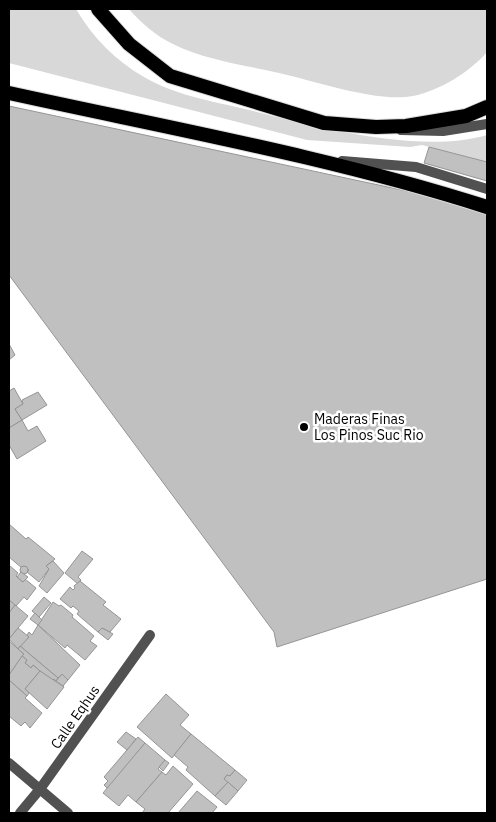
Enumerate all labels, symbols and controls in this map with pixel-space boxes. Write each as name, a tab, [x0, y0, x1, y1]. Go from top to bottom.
place label: Maderas Finas Los Pinos Suc Rio	[314, 410, 424, 444]
marker: Maderas Finas Los Pinos Suc Rio	[298, 421, 310, 433]
street label: Calle Eqhus	[47, 682, 104, 752]

